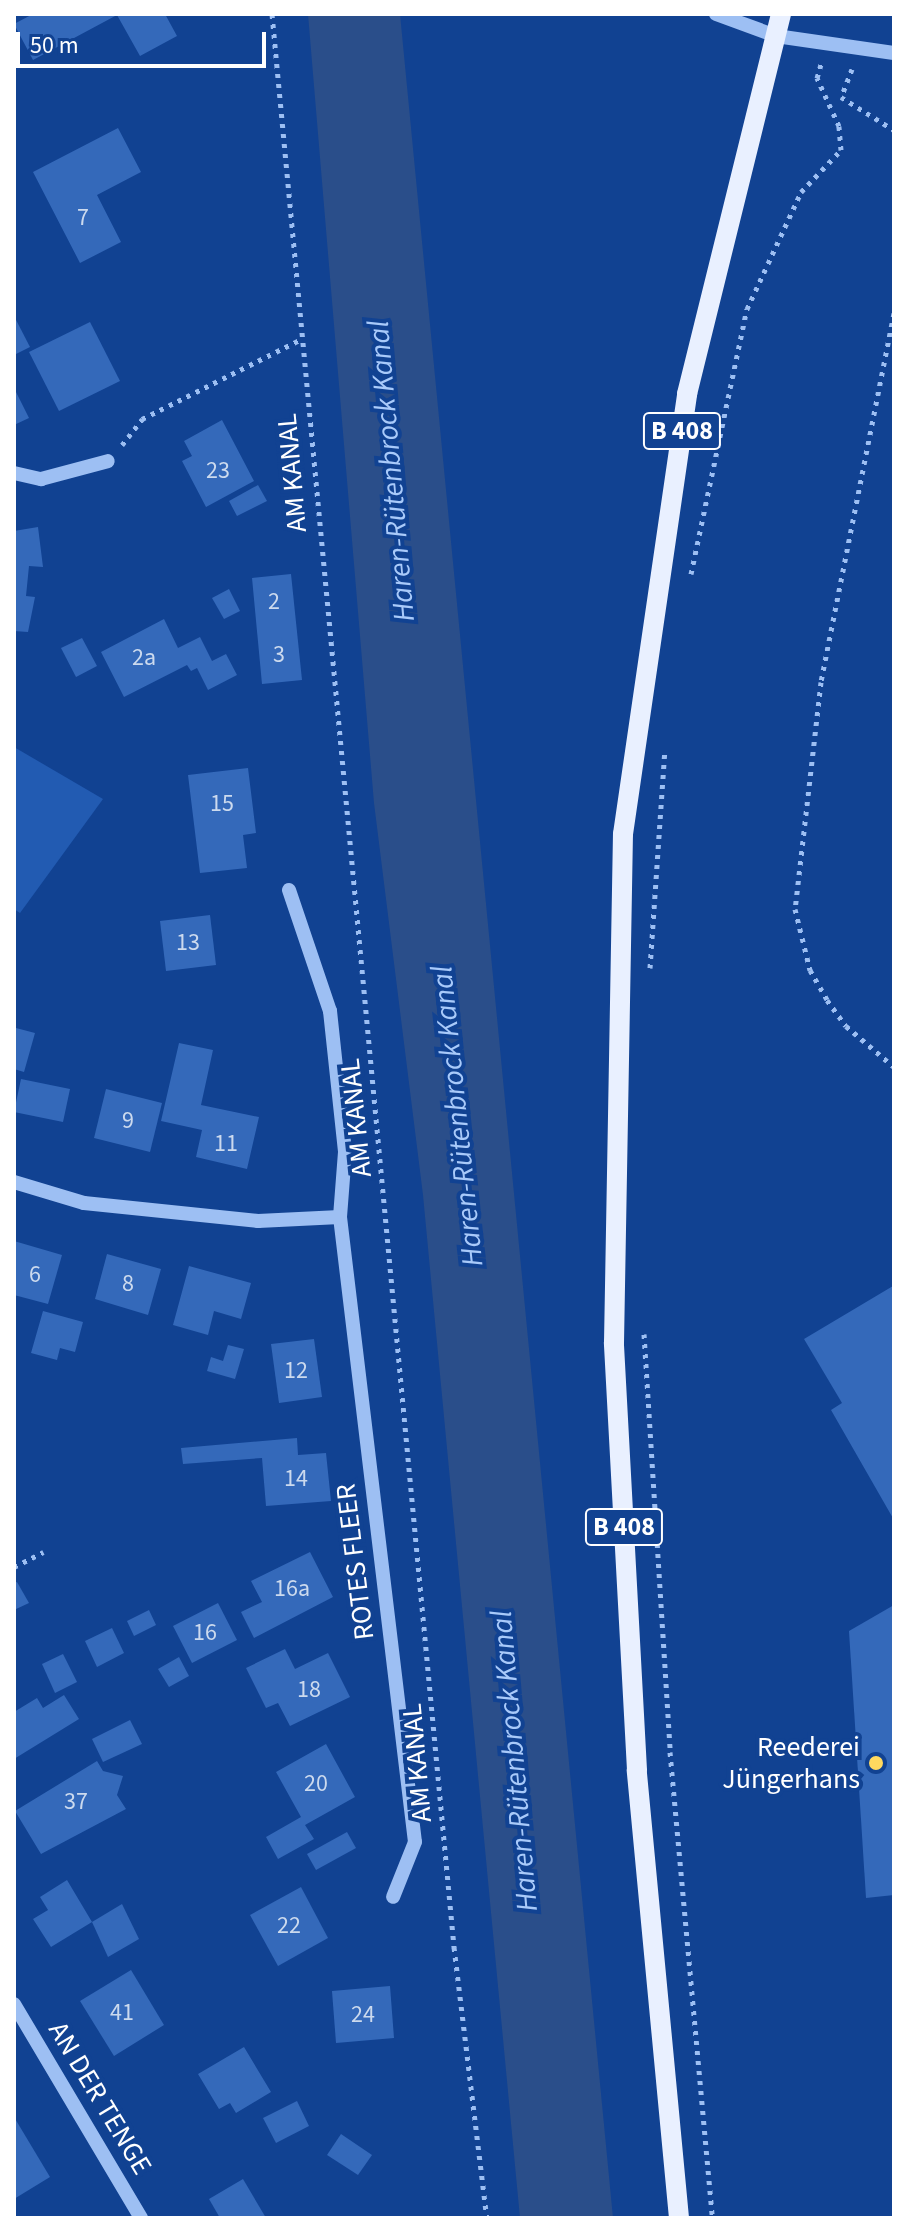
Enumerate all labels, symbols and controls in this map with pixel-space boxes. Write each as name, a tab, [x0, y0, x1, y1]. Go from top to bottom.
scale bar	[20, 16, 270, 66]
text: 50 m	[30, 28, 79, 63]
house number: 7	[77, 204, 89, 232]
water label: Haren-Rütenbrock Kanal	[361, 319, 423, 623]
road number: B 408	[642, 409, 722, 453]
street label: AM KANAL	[270, 412, 314, 534]
house number: 23	[206, 457, 230, 485]
house number: 2	[268, 588, 280, 616]
house number: 3	[273, 641, 285, 669]
house number: 2a	[132, 644, 156, 672]
house number: 15	[210, 790, 234, 818]
house number: 13	[176, 929, 200, 957]
water label: Haren-Rütenbrock Kanal	[424, 964, 492, 1268]
street label: AM KANAL	[333, 1057, 379, 1179]
house number: 9	[122, 1107, 134, 1135]
house number: 11	[214, 1130, 238, 1158]
house number: 6	[29, 1261, 41, 1289]
house number: 8	[122, 1270, 134, 1298]
house number: 12	[284, 1357, 308, 1385]
house number: 14	[284, 1465, 308, 1493]
street label: ROTES FLEER	[329, 1482, 381, 1642]
road number: B 408	[584, 1505, 664, 1549]
house number: 16a	[274, 1575, 310, 1603]
water label: Haren-Rütenbrock Kanal	[484, 1609, 546, 1913]
house number: 16	[193, 1619, 217, 1647]
house number: 18	[297, 1676, 321, 1704]
street label: AM KANAL	[395, 1702, 439, 1824]
place label: Reederei Jüngerhans	[722, 1730, 860, 1796]
marker: Reederei Jüngerhans	[867, 1754, 885, 1772]
house number: 20	[304, 1770, 328, 1798]
house number: 37	[64, 1788, 88, 1816]
house number: 22	[277, 1912, 301, 1940]
house number: 41	[110, 1999, 134, 2027]
house number: 24	[351, 2001, 375, 2029]
street label: AN DER TENGE	[41, 2015, 159, 2181]

